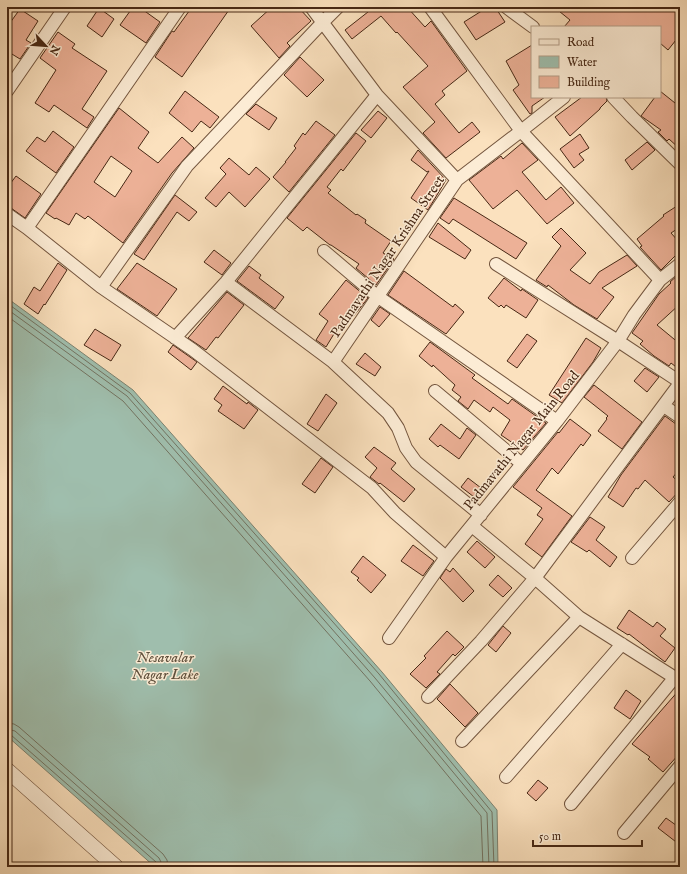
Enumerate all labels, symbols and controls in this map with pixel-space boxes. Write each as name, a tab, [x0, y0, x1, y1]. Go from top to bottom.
north arrow	[26, 26, 66, 66]
legend	[531, 26, 661, 98]
text: Road	[567, 35, 595, 50]
text: N	[46, 42, 63, 58]
text: Water	[567, 55, 598, 70]
text: Building	[567, 75, 611, 90]
street label: Padmavathi Nagar Krishna Street	[327, 172, 449, 341]
street label: Padmavathi Nagar Main Road	[460, 367, 584, 514]
water label: Nesavalar Nagar Lake	[132, 648, 198, 685]
scale bar	[533, 822, 642, 848]
text: 50 m	[539, 829, 561, 844]

